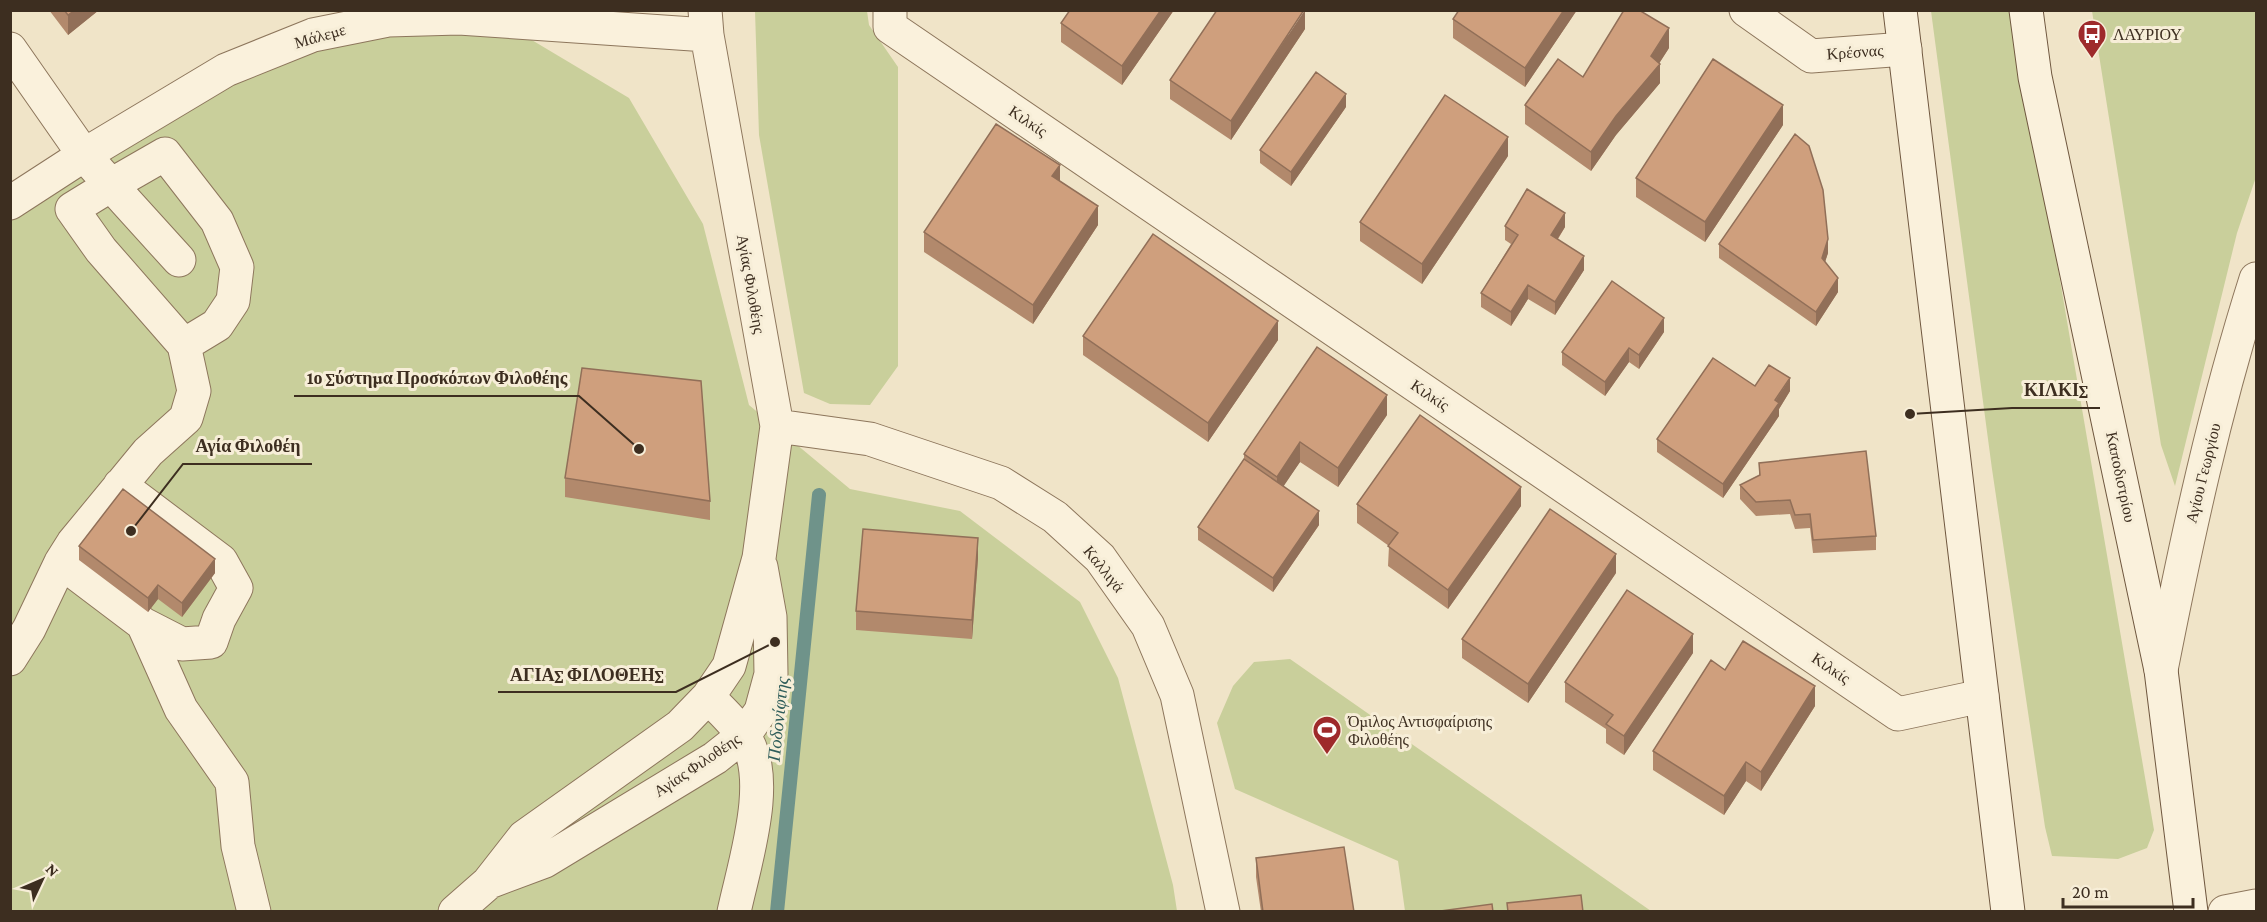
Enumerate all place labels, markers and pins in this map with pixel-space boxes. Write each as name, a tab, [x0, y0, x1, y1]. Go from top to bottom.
bus stop icon: ΛΑΥΡΙΟΥ	[2076, 18, 2108, 60]
place label: ΛΑΥΡΙΟΥ	[2113, 26, 2182, 43]
callout: 1ο Σύστημα Προσκόπων Φιλοθέης	[294, 360, 579, 396]
callout: ΚΙΛΚΙΣ	[2012, 372, 2100, 408]
callout: Αγία Φιλοθέη	[183, 428, 312, 464]
callout: ΑΓΙΑΣ ΦΙΛΟΘΕΗΣ	[498, 656, 676, 692]
place label: Όμιλος Αντισφαίρισης Φιλοθέης	[1347, 713, 1493, 749]
sports icon: Όμιλος Αντισφαίρισης Φιλοθέης	[1311, 714, 1343, 756]

